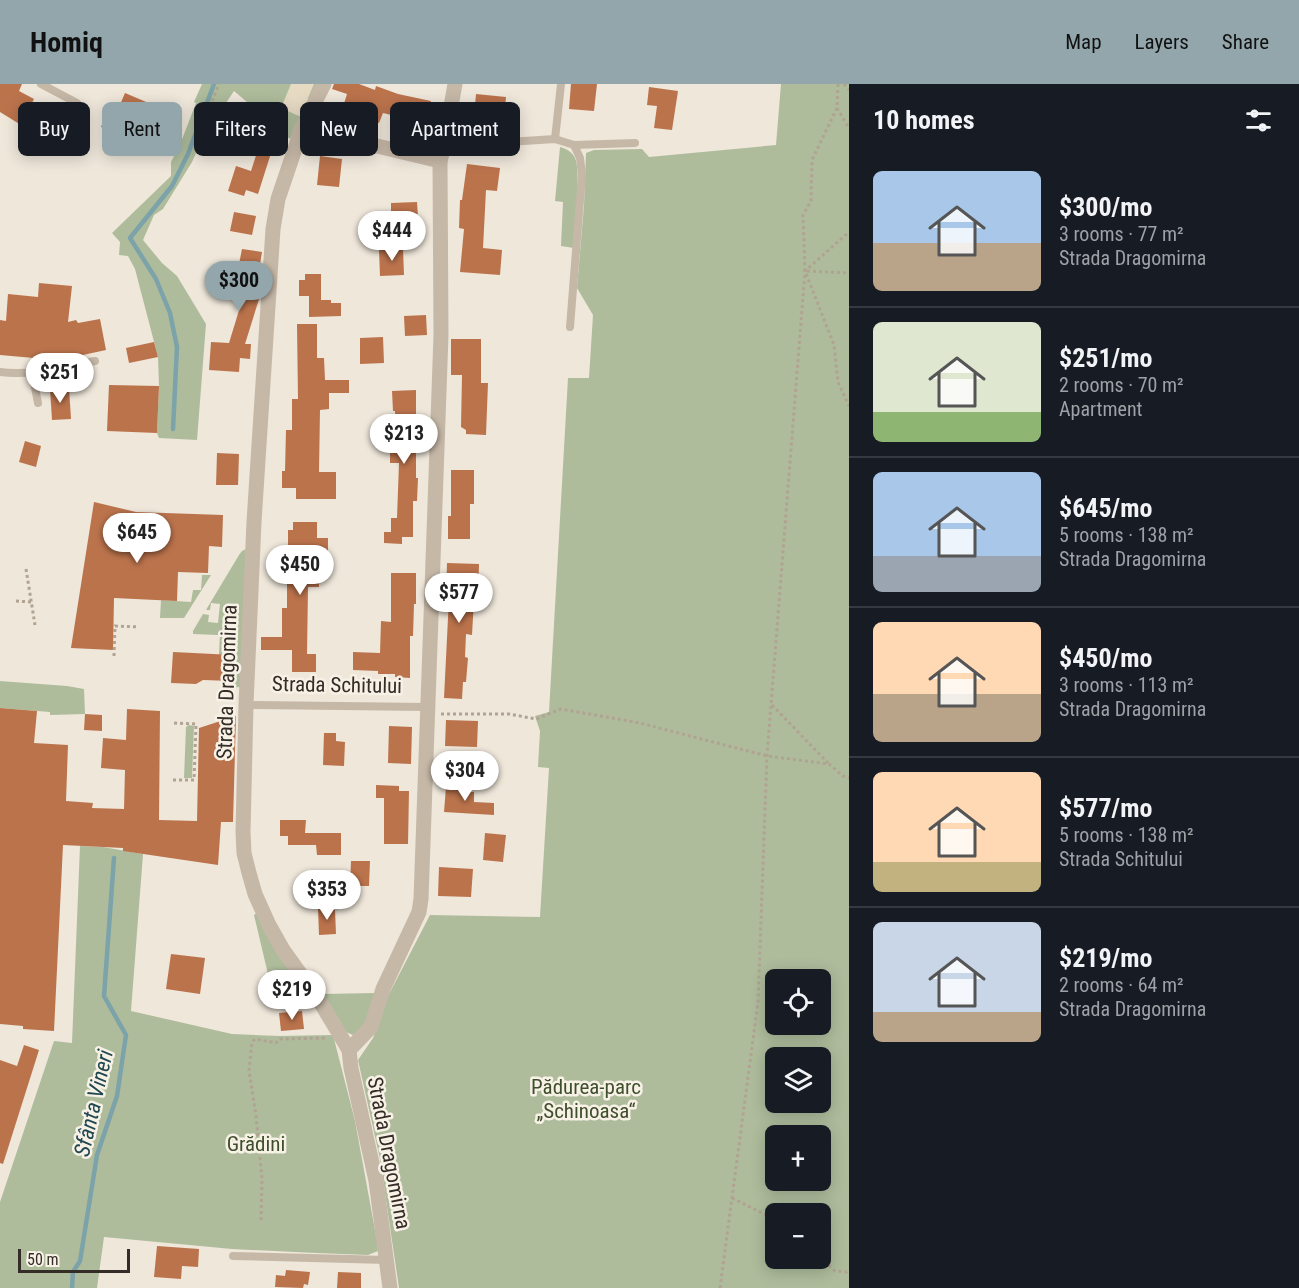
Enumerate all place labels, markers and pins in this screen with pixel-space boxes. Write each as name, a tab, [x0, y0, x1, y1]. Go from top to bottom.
pin: $444	[356, 211, 428, 262]
pin: $300	[203, 261, 275, 312]
pin: $251	[24, 353, 96, 404]
pin: $213	[368, 414, 440, 465]
pin: $645	[101, 513, 173, 564]
pin: $450	[264, 545, 336, 596]
pin: $577	[423, 573, 495, 624]
pin: $304	[429, 751, 501, 802]
pin: $353	[291, 870, 363, 921]
pin: $219	[256, 970, 328, 1021]

